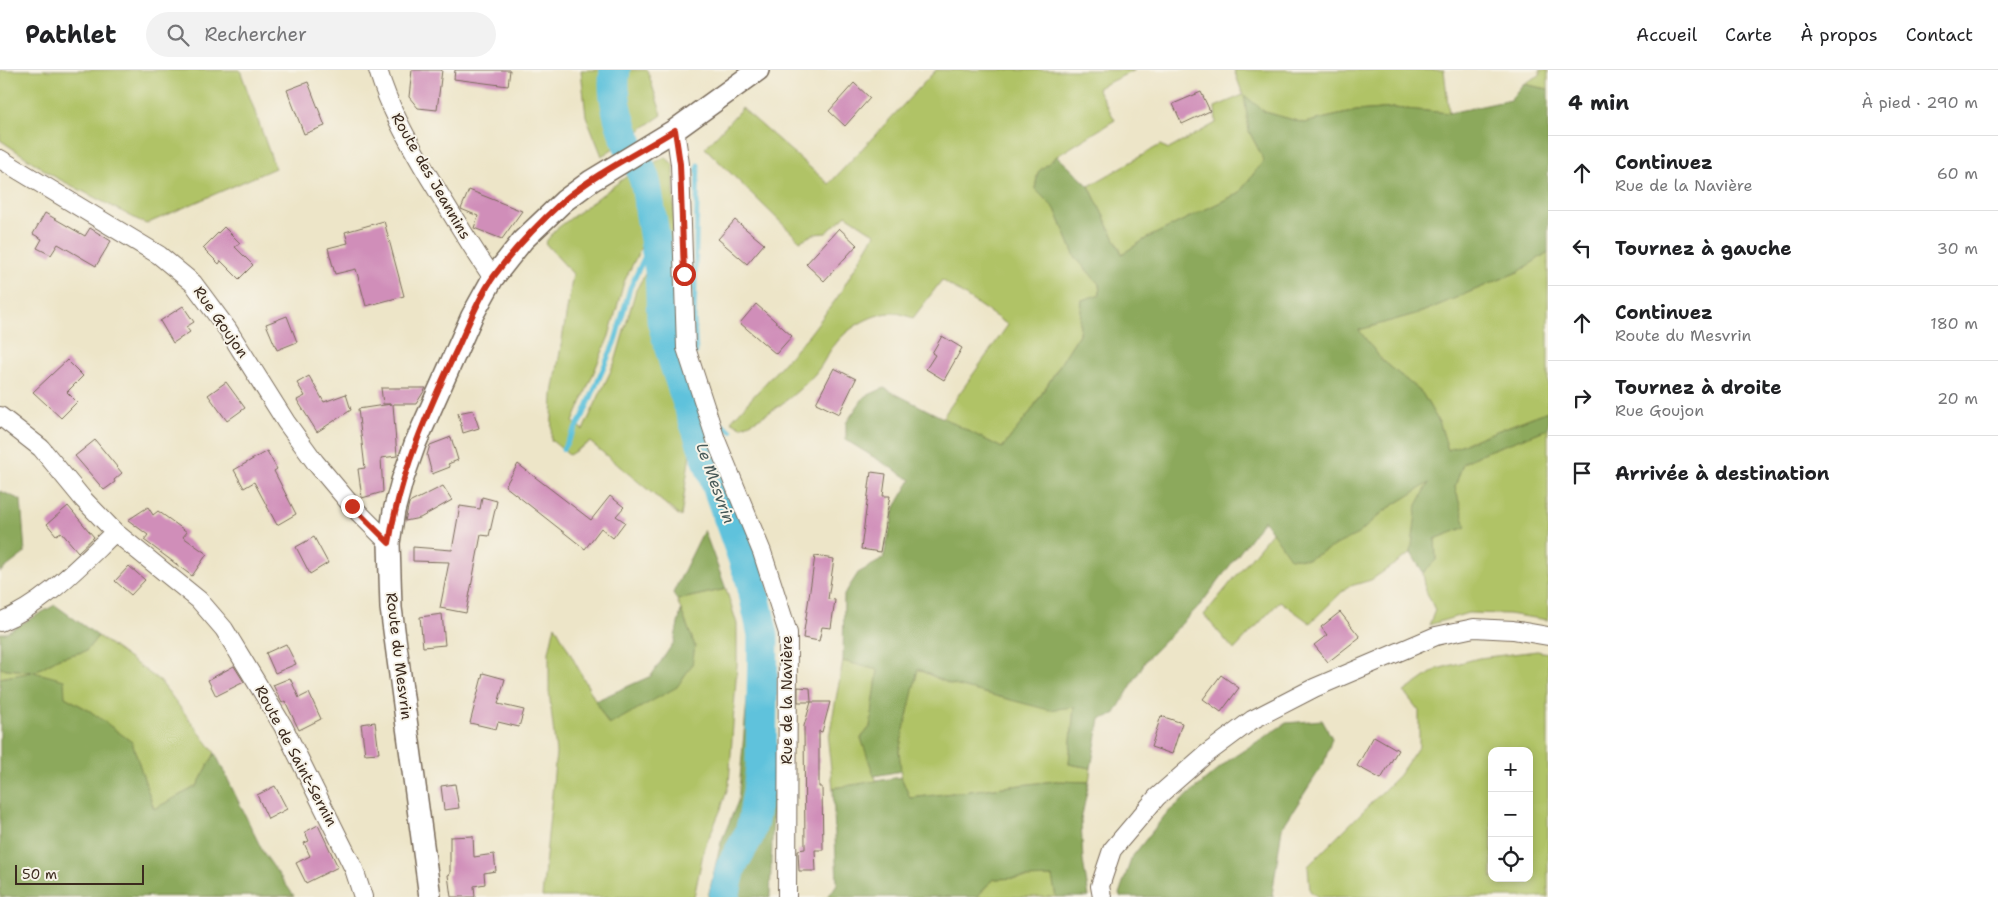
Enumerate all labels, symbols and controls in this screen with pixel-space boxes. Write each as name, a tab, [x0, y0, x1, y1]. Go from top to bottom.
search box	[146, 12, 496, 57]
text: Pathlet	[25, 19, 116, 51]
icon: search	[164, 21, 192, 49]
text: Rechercher	[204, 22, 307, 47]
text: Accueil	[1636, 23, 1697, 47]
text: Carte	[1725, 23, 1772, 47]
text: À propos	[1800, 23, 1878, 47]
text: Contact	[1906, 23, 1973, 47]
text: 4 min	[1568, 89, 1629, 117]
text: À pied · 290 m	[1862, 92, 1978, 113]
street label: Route des Jeannins	[387, 109, 475, 243]
text: Continuez	[1615, 150, 1713, 175]
icon: ahead	[1568, 159, 1596, 187]
text: 60 m	[1937, 163, 1978, 184]
text: Rue de la Navière	[1615, 175, 1753, 196]
icon: left	[1568, 234, 1596, 262]
text: Tournez à gauche	[1615, 236, 1792, 261]
text: 30 m	[1937, 238, 1978, 259]
route start	[673, 263, 696, 286]
street label: Rue Goujon	[189, 282, 253, 362]
text: Continuez	[1615, 300, 1713, 325]
icon: ahead	[1568, 309, 1596, 337]
text: 180 m	[1930, 313, 1978, 334]
text: Route du Mesvrin	[1615, 325, 1751, 346]
text: Tournez à droite	[1615, 375, 1782, 400]
icon: right	[1568, 384, 1596, 412]
text: 20 m	[1937, 388, 1978, 409]
text: Rue Goujon	[1615, 400, 1704, 421]
water label: Le Mesvrin	[691, 440, 740, 527]
icon: arrive	[1568, 459, 1596, 487]
text: Arrivée à destination	[1615, 461, 1829, 486]
route end	[341, 495, 364, 518]
street label: Route du Mesvrin	[381, 591, 417, 721]
street label: Rue de la Navière	[777, 636, 797, 765]
street label: Route de Saint-Sernin	[250, 682, 342, 830]
map controls	[1488, 747, 1533, 882]
button: +	[1488, 747, 1533, 792]
button: −	[1488, 792, 1533, 837]
button: locate	[1488, 837, 1533, 882]
scale bar	[15, 862, 144, 885]
text: 50 m	[22, 865, 57, 883]

